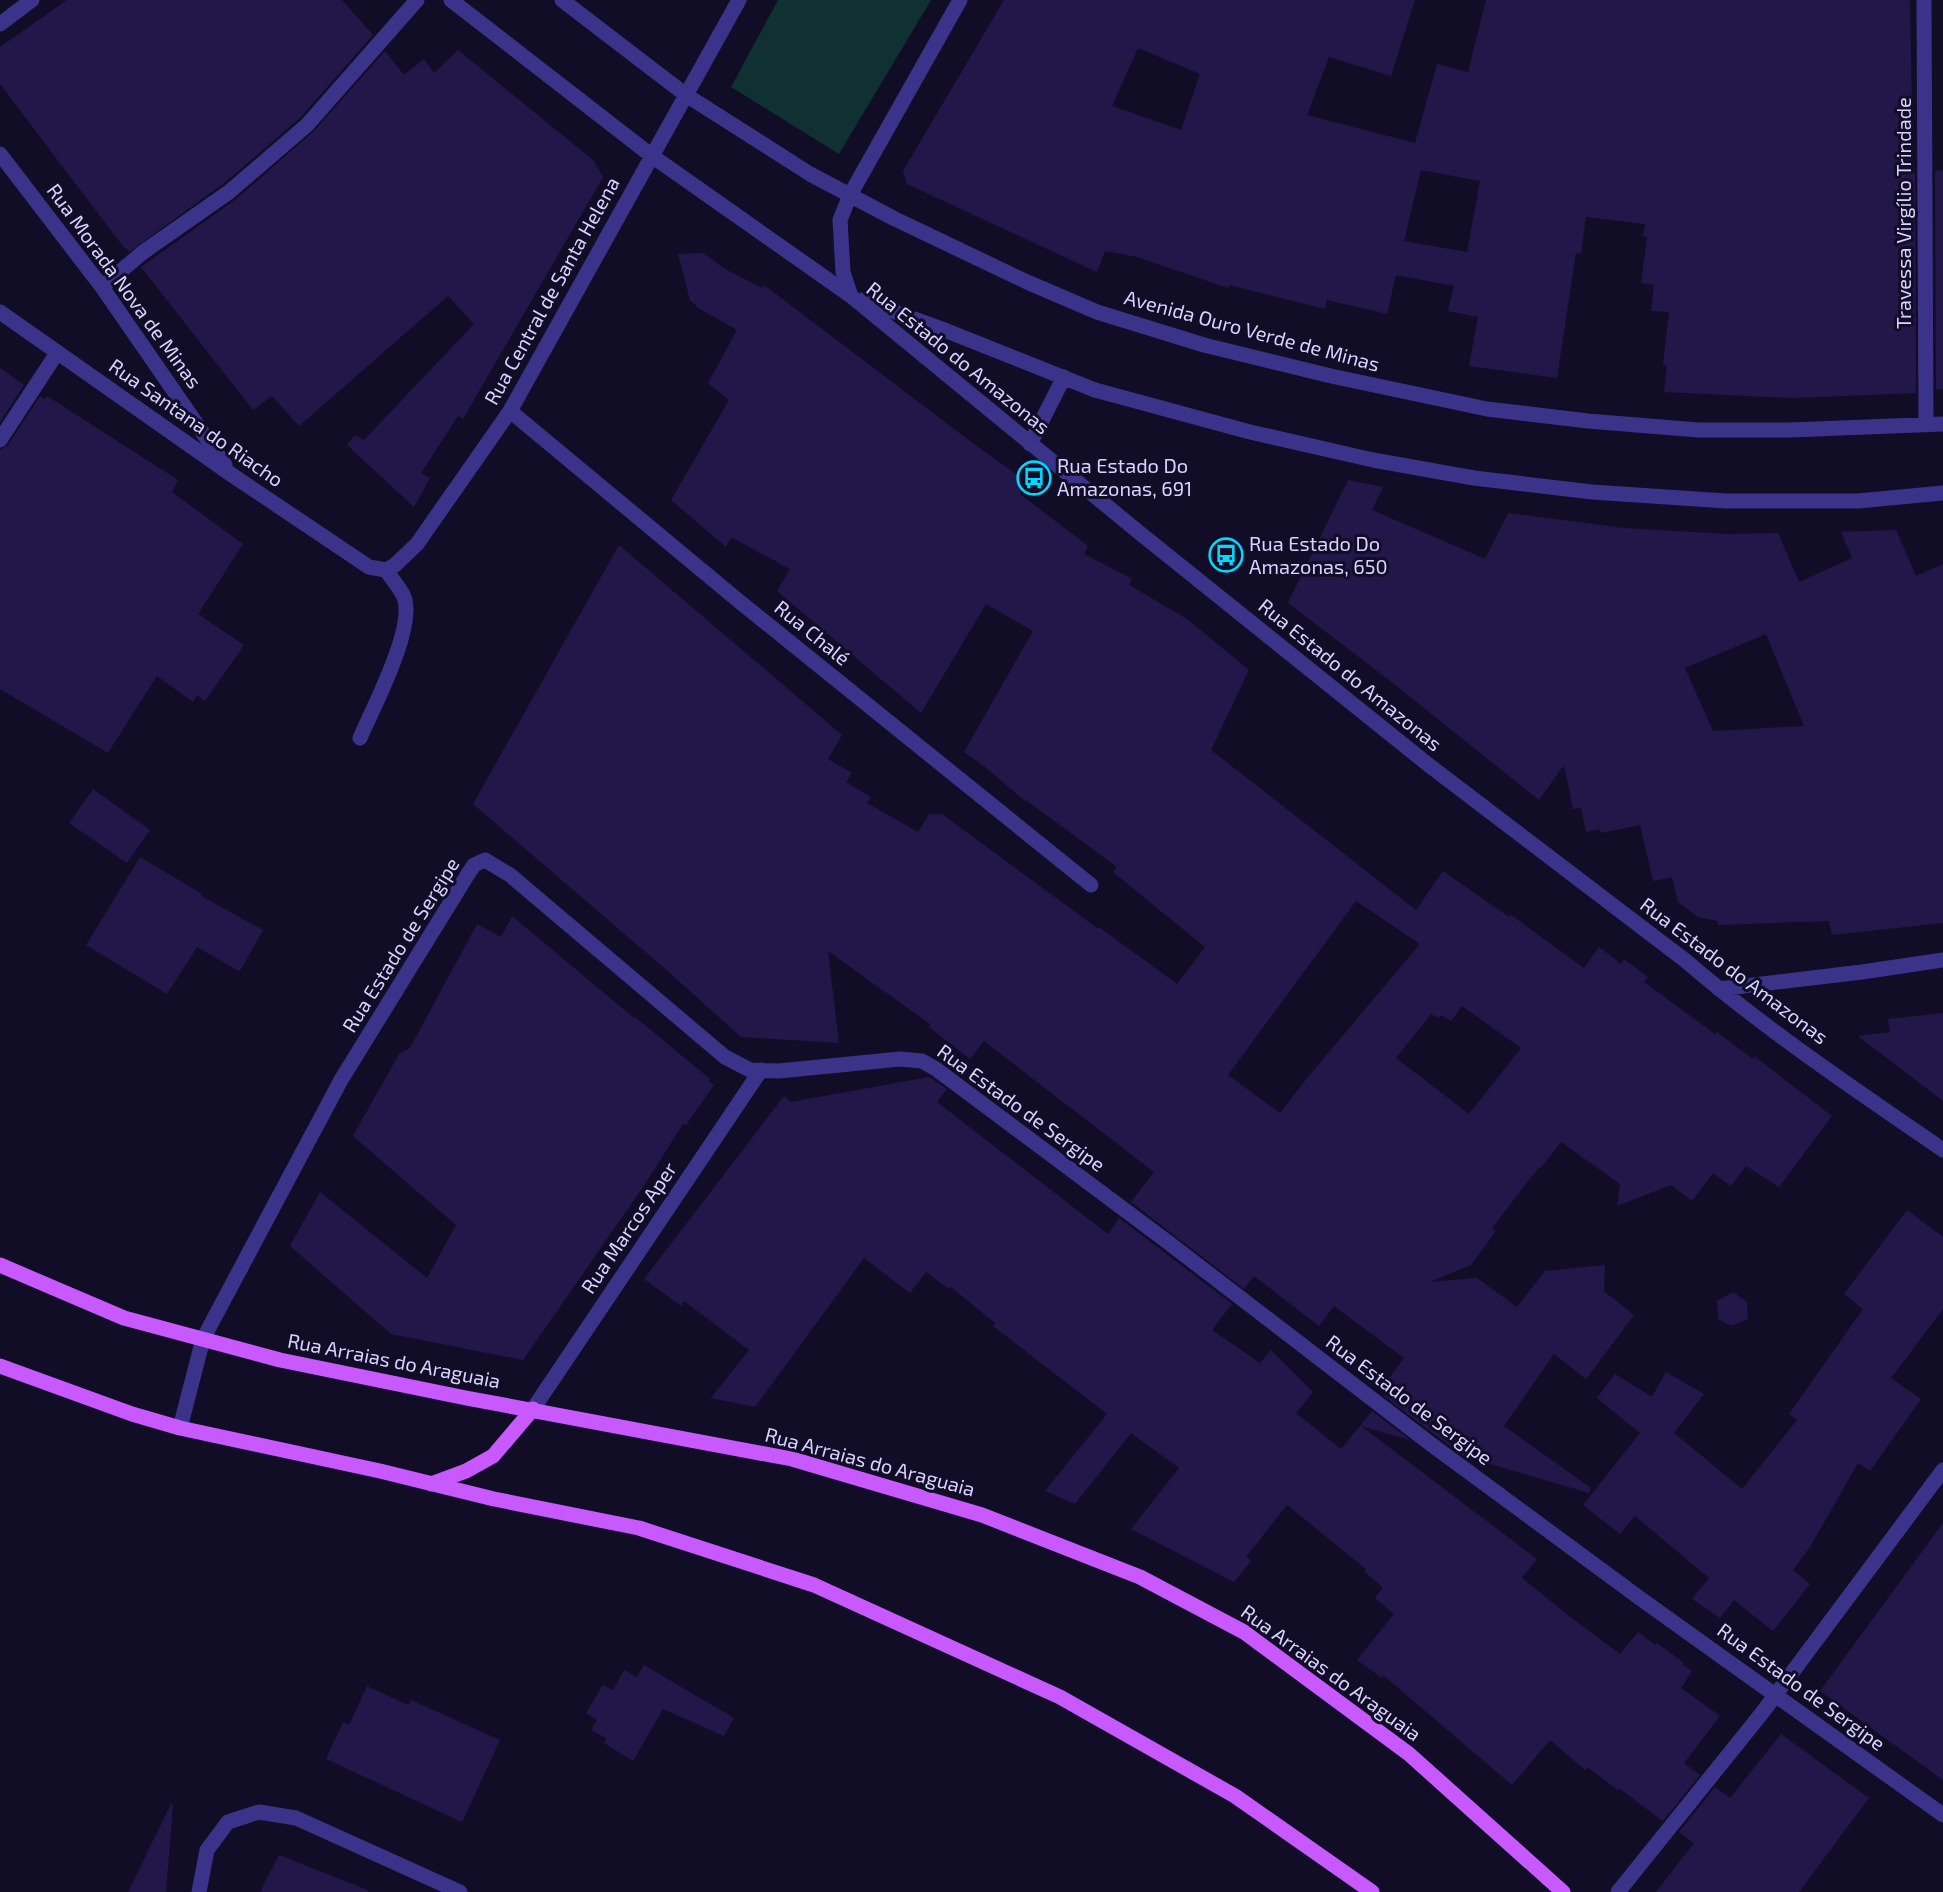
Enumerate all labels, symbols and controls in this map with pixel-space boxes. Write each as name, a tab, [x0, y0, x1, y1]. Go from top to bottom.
street label: Travessa Virgílio Trindade	[1891, 97, 1915, 329]
street label: Rua Central de Santa Helena	[478, 173, 624, 408]
street label: Rua Morada Nova de Minas	[42, 178, 207, 392]
street label: Rua Estado do Amazonas	[862, 276, 1055, 438]
street label: Avenida Ouro Verde de Minas	[1122, 284, 1382, 376]
street label: Rua Santana do Riacho	[105, 353, 288, 491]
place label: Rua Estado Do Amazonas, 691	[1057, 453, 1192, 500]
bus stop icon: Rua Estado Do Amazonas, 691	[1016, 460, 1052, 496]
place label: Rua Estado Do Amazonas, 650	[1249, 531, 1387, 578]
bus stop icon: Rua Estado Do Amazonas, 650	[1208, 537, 1244, 573]
street label: Rua Estado do Amazonas	[1254, 593, 1447, 755]
street label: Rua Chalé	[770, 595, 855, 670]
street label: Rua Estado de Sergipe	[337, 853, 464, 1036]
street label: Rua Estado do Amazonas	[1636, 892, 1833, 1049]
street label: Rua Estado de Sergipe	[933, 1038, 1110, 1176]
street label: Rua Marcos Aper	[575, 1157, 681, 1298]
street label: Rua Arraias do Araguaia	[286, 1328, 503, 1392]
street label: Rua Estado de Sergipe	[1322, 1329, 1497, 1469]
street label: Rua Arraias do Araguaia	[763, 1421, 978, 1501]
street label: Rua Arraias do Araguaia	[1237, 1599, 1426, 1746]
street label: Rua Estado de Sergipe	[1713, 1617, 1890, 1755]

